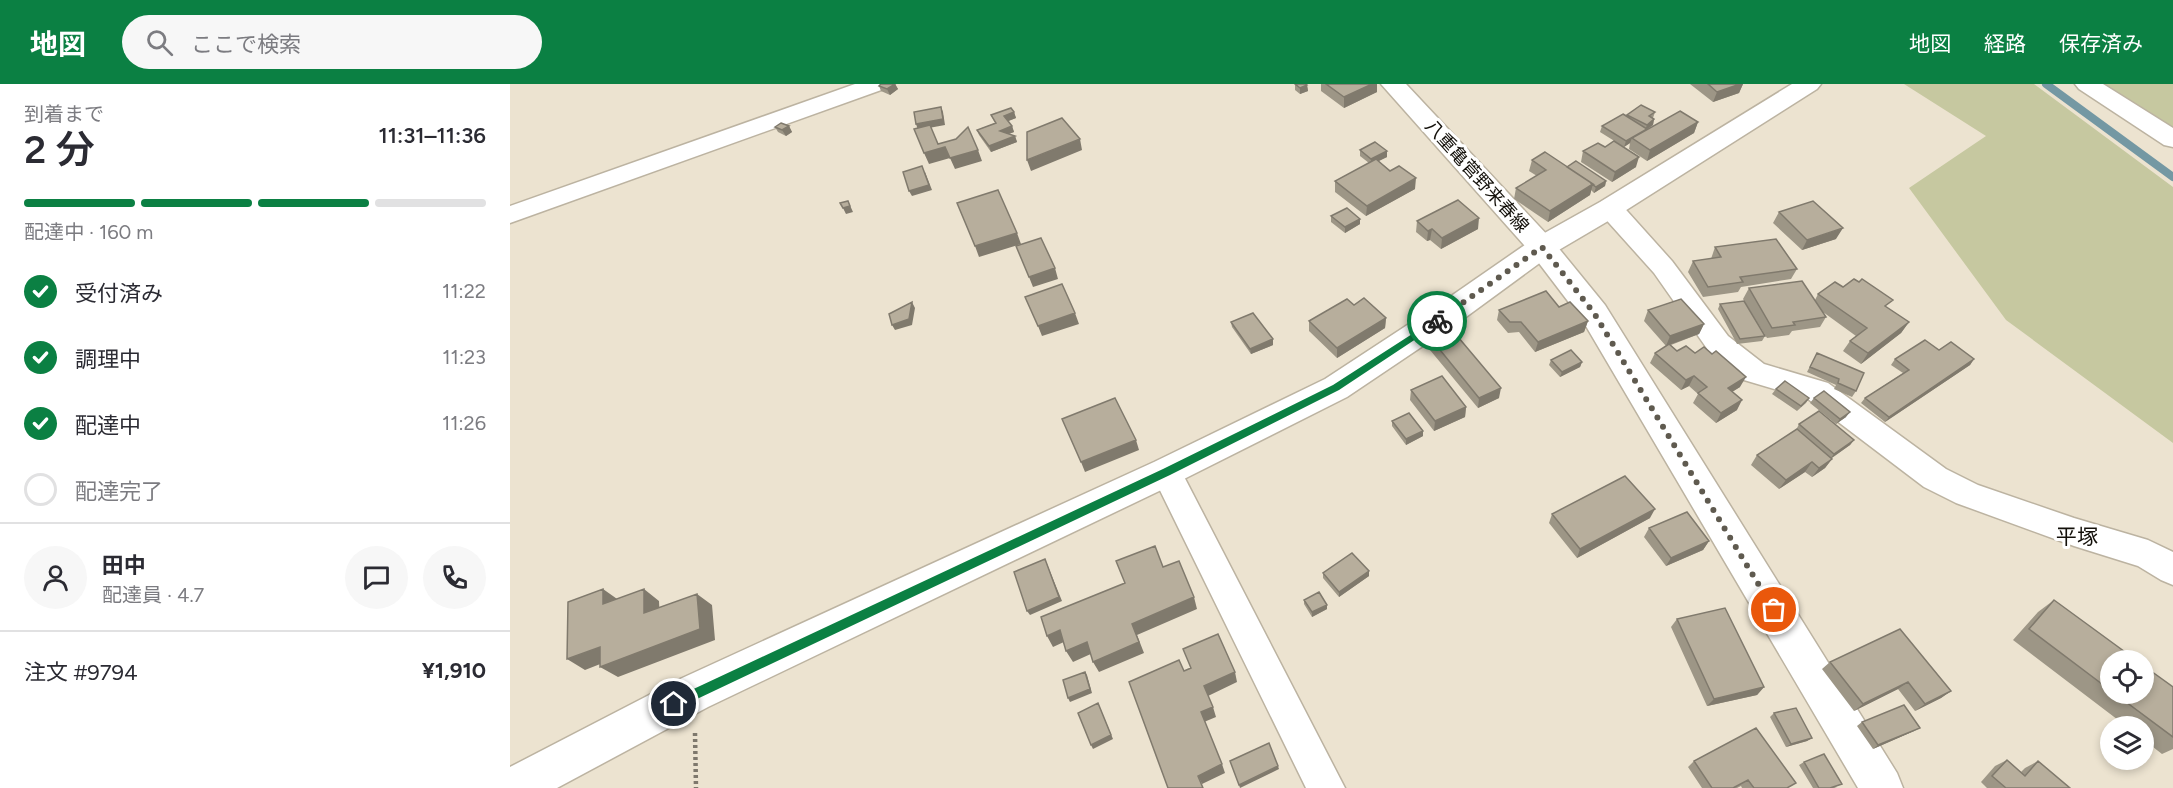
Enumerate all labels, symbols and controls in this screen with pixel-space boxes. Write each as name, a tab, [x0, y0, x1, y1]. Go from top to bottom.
search box	[122, 15, 542, 69]
icon: search	[143, 26, 176, 59]
text: 地図	[30, 27, 86, 61]
text: ここで検索	[191, 31, 301, 58]
text: 地図	[1909, 31, 1951, 56]
text: 経路	[1984, 31, 2026, 56]
text: 保存済み	[2059, 31, 2143, 56]
text: 到着まで	[24, 102, 104, 126]
street label: 八重亀菅野来春線	[1421, 115, 1533, 237]
text: 11:31–11:36	[379, 122, 486, 149]
text: 2 分	[24, 126, 95, 173]
text: 配達中 · 160 m	[24, 220, 153, 244]
icon: check	[24, 275, 57, 308]
text: 11:22	[442, 279, 486, 303]
text: 受付済み	[75, 280, 163, 307]
courier	[1407, 291, 1467, 351]
icon: bike	[1421, 305, 1454, 338]
icon: check	[24, 341, 57, 374]
text: 11:23	[442, 345, 486, 369]
text: 調理中	[75, 346, 141, 373]
icon: check	[24, 407, 57, 440]
text: 11:26	[442, 411, 486, 435]
text: 配達中	[75, 412, 141, 439]
text: 配達完了	[75, 478, 163, 505]
district label: 平塚	[2056, 524, 2098, 549]
button: person	[24, 546, 87, 609]
button: chat	[345, 546, 408, 609]
button: phone	[423, 546, 486, 609]
text: 田中	[102, 552, 146, 579]
text: 配達員 · 4.7	[102, 583, 204, 607]
pin	[1748, 584, 1799, 635]
icon: bag	[1757, 593, 1790, 626]
map controls	[2100, 650, 2154, 770]
button: locate	[2100, 650, 2154, 704]
text: ¥1,910	[422, 657, 486, 684]
text: 注文 #9794	[24, 659, 138, 686]
pin	[648, 678, 699, 729]
icon: home	[657, 687, 690, 720]
button: layers	[2100, 716, 2154, 770]

